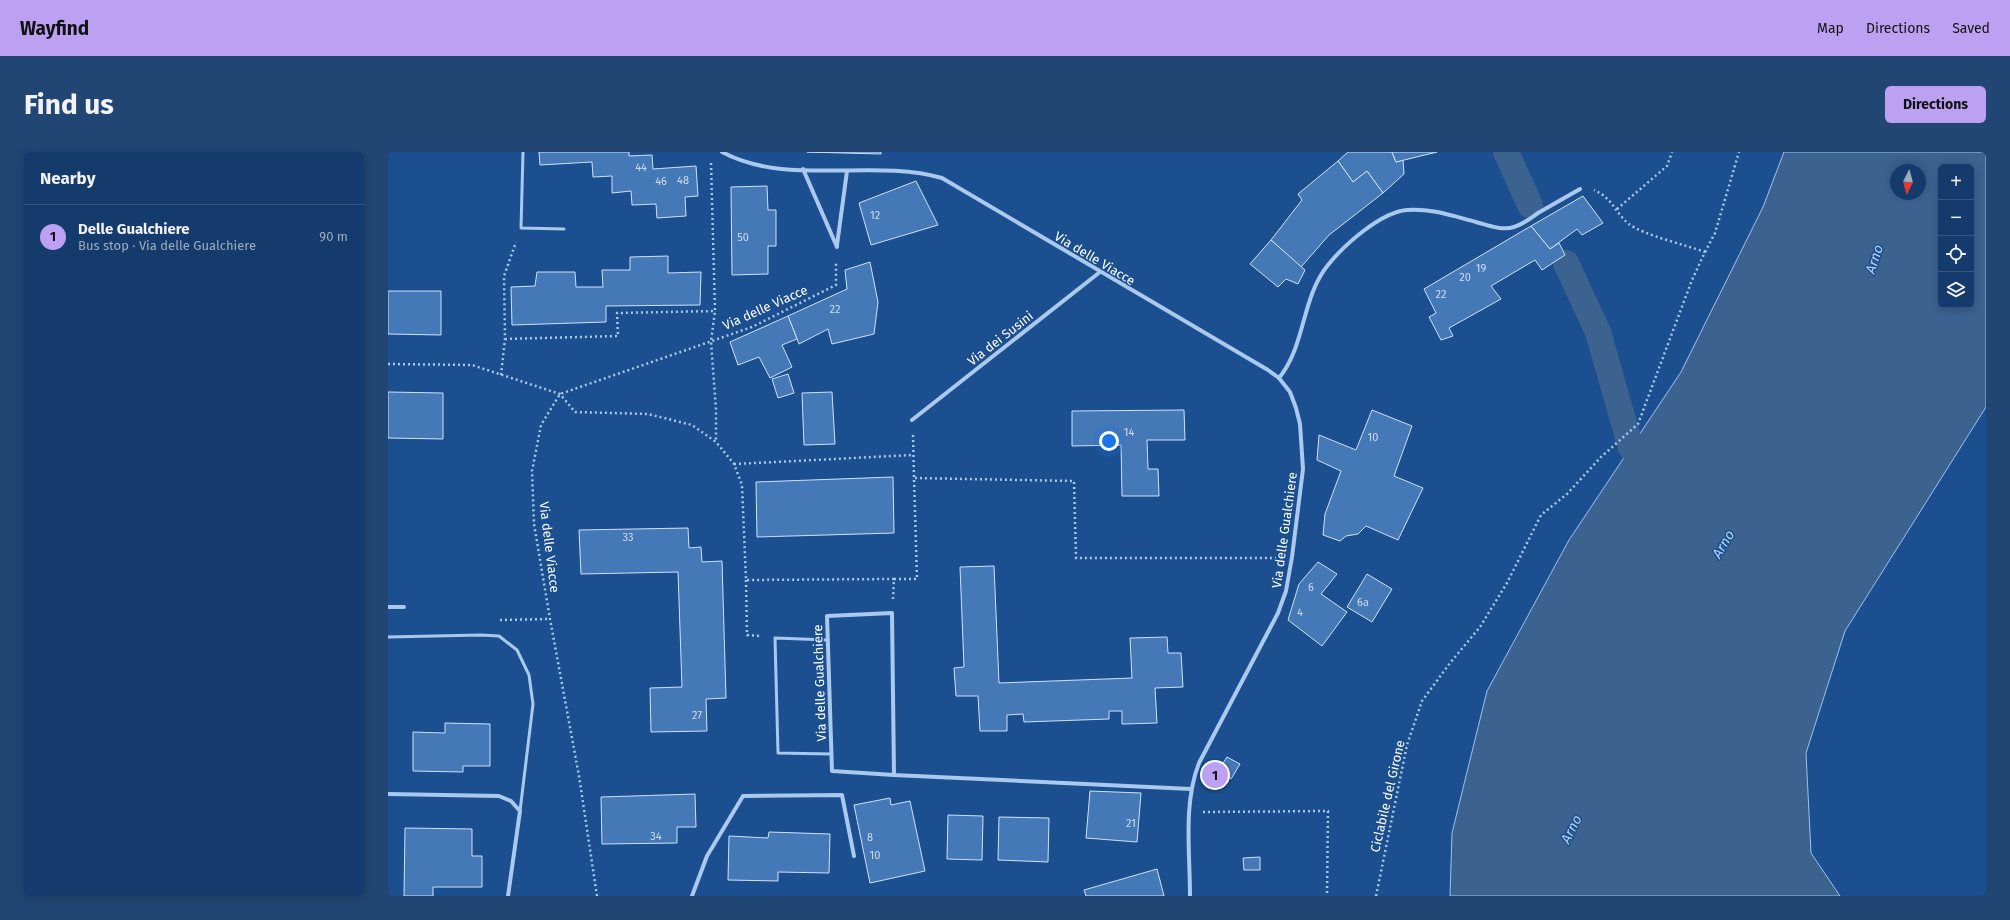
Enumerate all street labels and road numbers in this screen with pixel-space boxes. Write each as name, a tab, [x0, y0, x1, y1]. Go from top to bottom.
street label: Via delle Viacce	[1052, 228, 1138, 288]
street label: Via delle Viacce	[720, 282, 810, 333]
street label: Via dei Susini	[965, 308, 1036, 369]
street label: Via delle Gualchiere	[1269, 471, 1300, 589]
street label: Via delle Viacce	[536, 501, 563, 593]
street label: Via delle Gualchiere	[810, 624, 829, 742]
street label: Ciclabile del Girone	[1367, 739, 1408, 854]

